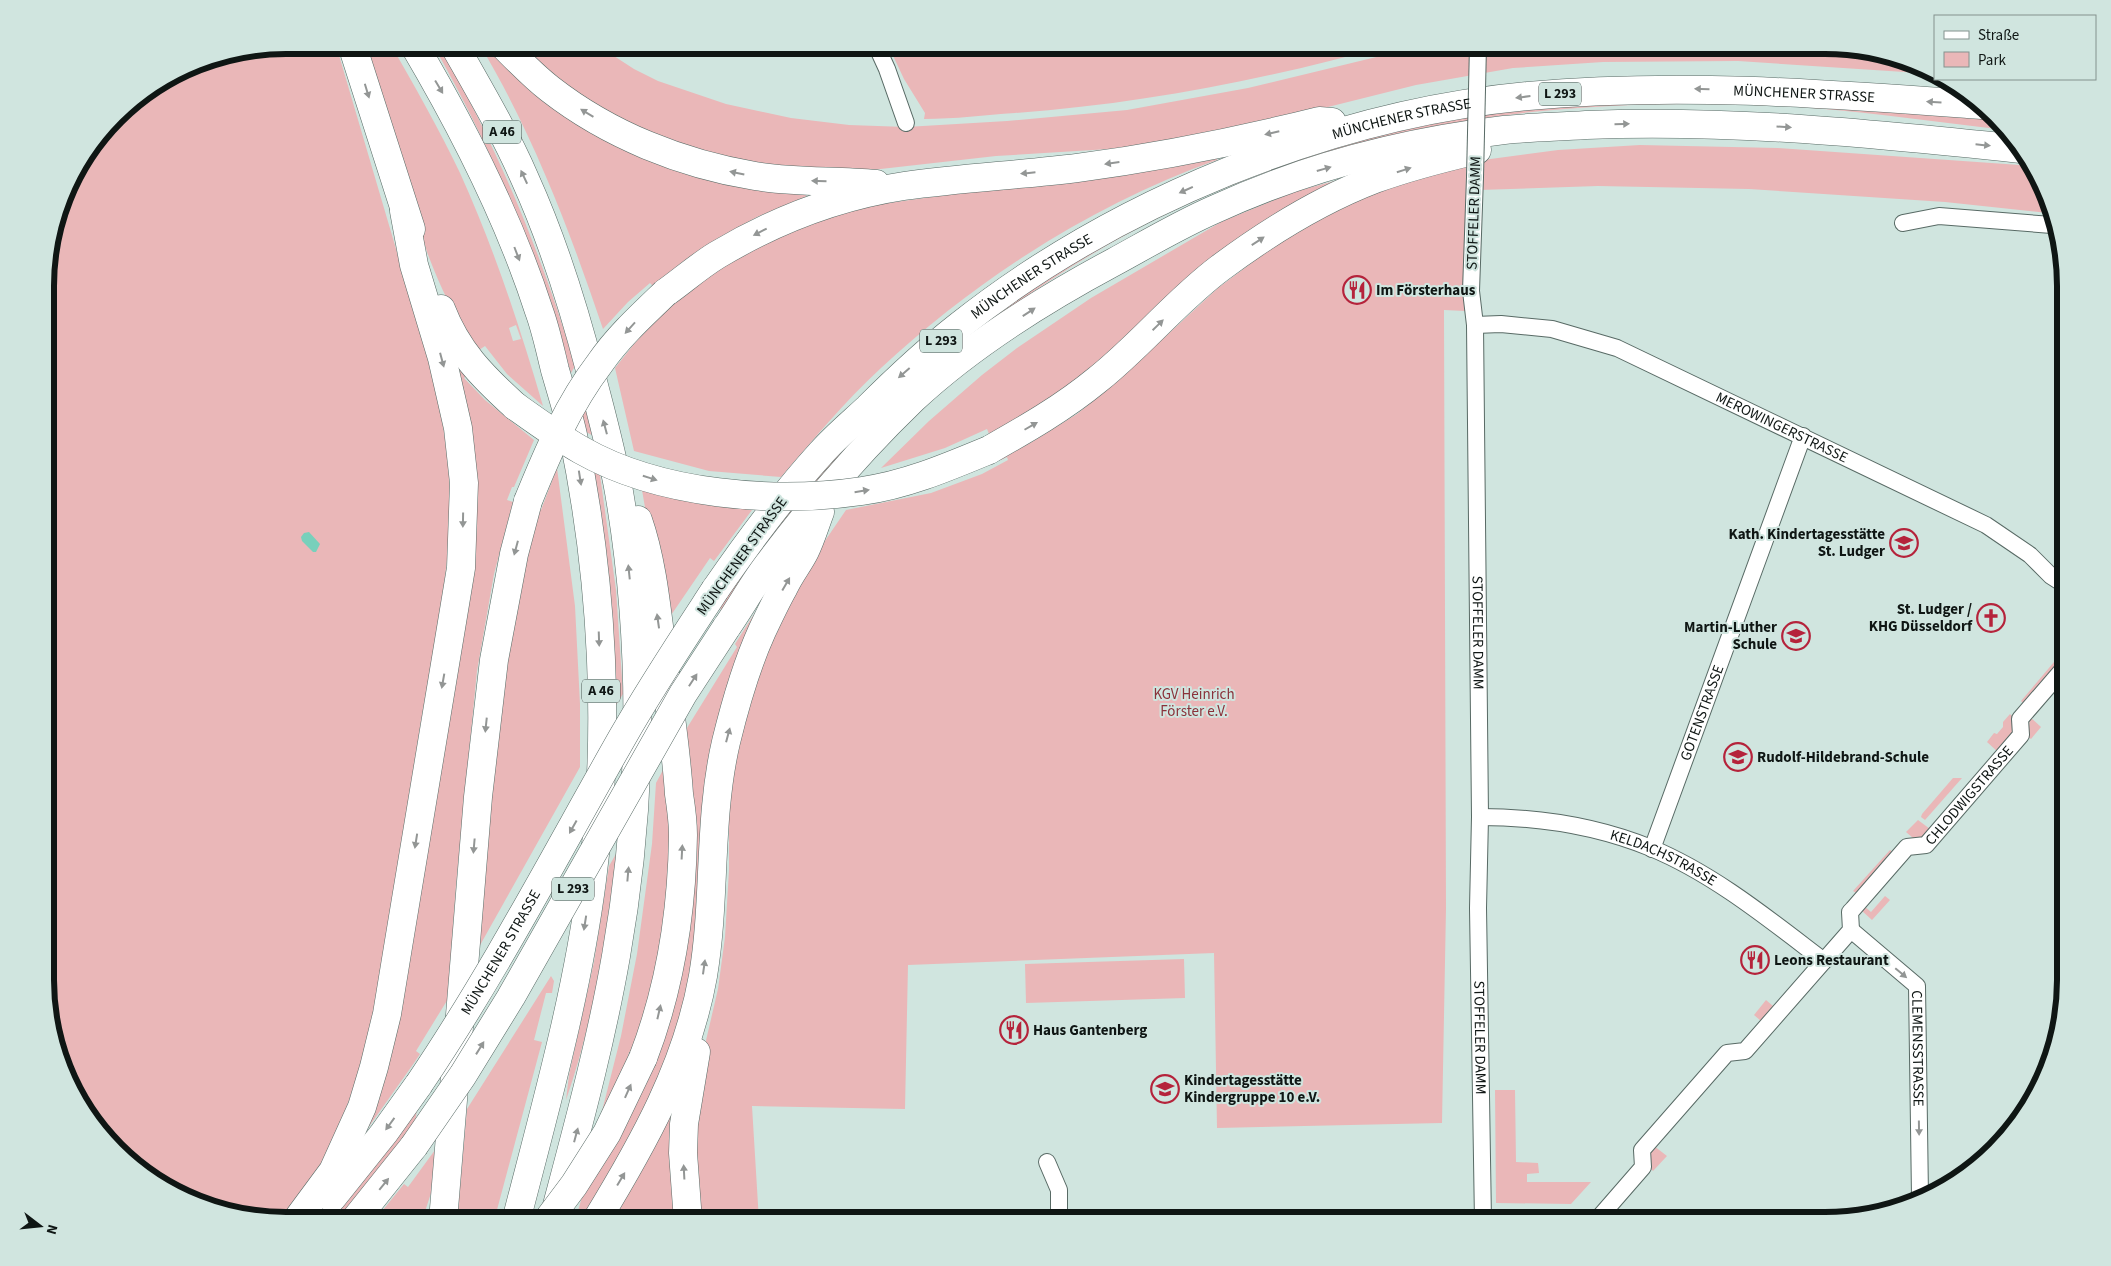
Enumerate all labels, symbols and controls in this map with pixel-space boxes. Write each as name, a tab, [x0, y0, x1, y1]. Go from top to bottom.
legend	[1934, 15, 2096, 80]
text: Straße	[1978, 25, 2019, 46]
text: Park	[1978, 50, 2007, 71]
one-way arrow	[434, 80, 443, 93]
street label: MÜNCHENER STRASSE	[1733, 80, 1876, 108]
road number: L 293	[1539, 82, 1581, 106]
one-way arrow	[363, 84, 371, 99]
one-way arrow	[1694, 85, 1710, 93]
street label: MÜNCHENER STRASSE	[1329, 93, 1472, 145]
one-way arrow	[1514, 93, 1530, 101]
one-way arrow	[1925, 97, 1941, 105]
one-way arrow	[580, 109, 593, 118]
one-way arrow	[1614, 119, 1630, 127]
road number: A 46	[483, 120, 521, 144]
one-way arrow	[1777, 124, 1793, 132]
one-way arrow	[1264, 129, 1279, 137]
one-way arrow	[1975, 141, 1991, 149]
street label: STOFFELER DAMM	[1462, 156, 1486, 270]
one-way arrow	[1104, 159, 1120, 167]
one-way arrow	[1316, 164, 1331, 172]
one-way arrow	[1396, 166, 1411, 173]
one-way arrow	[729, 168, 745, 176]
one-way arrow	[1019, 169, 1035, 177]
one-way arrow	[520, 170, 528, 184]
one-way arrow	[811, 177, 827, 185]
one-way arrow	[1179, 186, 1193, 194]
one-way arrow	[753, 228, 767, 236]
street label: MÜNCHENER STRASSE	[966, 228, 1096, 324]
one-way arrow	[1252, 236, 1265, 246]
one-way arrow	[514, 247, 521, 262]
restaurant icon: Im Försterhaus	[1342, 275, 1372, 305]
place label: Im Försterhaus	[1376, 280, 1476, 301]
one-way arrow	[1022, 307, 1036, 316]
one-way arrow	[1151, 319, 1163, 331]
one-way arrow	[624, 321, 636, 333]
road number: L 293	[920, 330, 962, 352]
one-way arrow	[439, 352, 447, 367]
one-way arrow	[899, 367, 911, 379]
street label: MEROWINGERSTRASSE	[1712, 386, 1852, 468]
one-way arrow	[601, 420, 609, 435]
one-way arrow	[1024, 421, 1037, 430]
one-way arrow	[576, 470, 584, 486]
one-way arrow	[642, 474, 657, 482]
one-way arrow	[855, 486, 871, 494]
street label: MÜNCHENER STRASSE	[692, 492, 792, 620]
one-way arrow	[459, 512, 467, 528]
place label: Kath. Kindertagesstätte St. Ludger	[1728, 524, 1885, 562]
school or university icon: Kath. Kindertagesstätte St. Ludger	[1889, 528, 1919, 558]
one-way arrow	[511, 540, 519, 555]
one-way arrow	[625, 564, 633, 580]
street label: STOFFELER DAMM	[1467, 576, 1489, 690]
one-way arrow	[781, 577, 790, 591]
place label: St. Ludger / KHG Düsseldorf	[1869, 599, 1973, 637]
church icon: St. Ludger / KHG Düsseldorf	[1976, 603, 2006, 633]
one-way arrow	[653, 612, 661, 628]
place label: Martin-Luther Schule	[1684, 617, 1777, 655]
school or university icon: Martin-Luther Schule	[1781, 621, 1811, 651]
one-way arrow	[596, 631, 604, 647]
street label: GOTENSTRASSE	[1675, 662, 1729, 764]
one-way arrow	[688, 673, 697, 687]
one-way arrow	[438, 674, 446, 690]
road number: A 46	[582, 679, 620, 702]
park label: KGV Heinrich Förster e.V.	[1153, 684, 1235, 722]
one-way arrow	[482, 718, 490, 734]
one-way arrow	[724, 728, 732, 743]
street label: CHLODWIGSTRASSE	[1920, 741, 2018, 850]
school or university icon: Rudolf-Hildebrand-Schule	[1723, 742, 1753, 772]
place label: Rudolf-Hildebrand-Schule	[1757, 747, 1929, 768]
one-way arrow	[569, 820, 577, 834]
street label: KELDACHSTRASSE	[1608, 824, 1721, 891]
one-way arrow	[411, 834, 419, 850]
one-way arrow	[470, 838, 478, 854]
one-way arrow	[678, 843, 686, 859]
one-way arrow	[624, 865, 632, 881]
road number: L 293	[552, 878, 594, 901]
street label: MÜNCHENER STRASSE	[456, 886, 546, 1019]
one-way arrow	[581, 915, 589, 931]
restaurant icon: Leons Restaurant	[1740, 945, 1770, 975]
place label: Leons Restaurant	[1774, 950, 1889, 971]
one-way arrow	[700, 959, 708, 975]
one-way arrow	[1895, 967, 1907, 979]
street label: STOFFELER DAMM	[1469, 981, 1491, 1095]
street label: CLEMENSSTRASSE	[1907, 990, 1929, 1107]
one-way arrow	[655, 1005, 663, 1020]
restaurant icon: Haus Gantenberg	[999, 1015, 1029, 1045]
place label: Haus Gantenberg	[1033, 1020, 1147, 1041]
one-way arrow	[475, 1041, 484, 1054]
place label: Kindertagesstätte Kindergruppe 10 e.V.	[1184, 1070, 1320, 1108]
school or university icon: Kindertagesstätte Kindergruppe 10 e.V.	[1150, 1074, 1180, 1104]
one-way arrow	[625, 1084, 633, 1098]
one-way arrow	[386, 1117, 396, 1130]
one-way arrow	[1915, 1121, 1923, 1137]
one-way arrow	[572, 1128, 580, 1143]
one-way arrow	[679, 1164, 687, 1180]
one-way arrow	[617, 1173, 626, 1186]
one-way arrow	[378, 1177, 389, 1190]
north arrow	[15, 1201, 65, 1251]
text: N	[41, 1222, 62, 1237]

